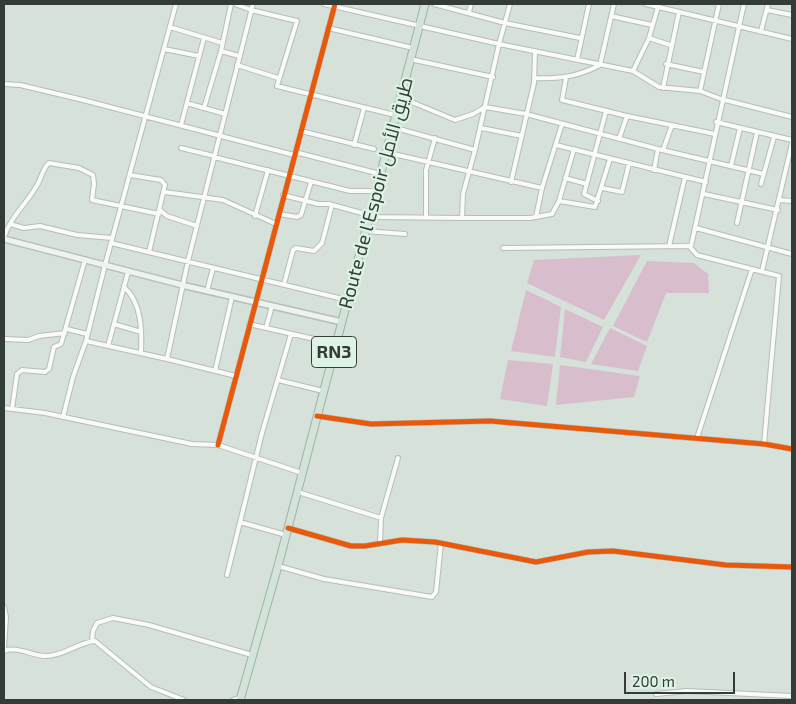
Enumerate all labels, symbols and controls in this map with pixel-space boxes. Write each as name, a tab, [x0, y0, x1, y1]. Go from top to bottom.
street label: Route de l’Espoir طريق الأمل	[334, 75, 418, 311]
road number: RN3	[312, 337, 356, 368]
scale bar	[626, 662, 737, 694]
text: 200 m	[632, 672, 675, 690]

